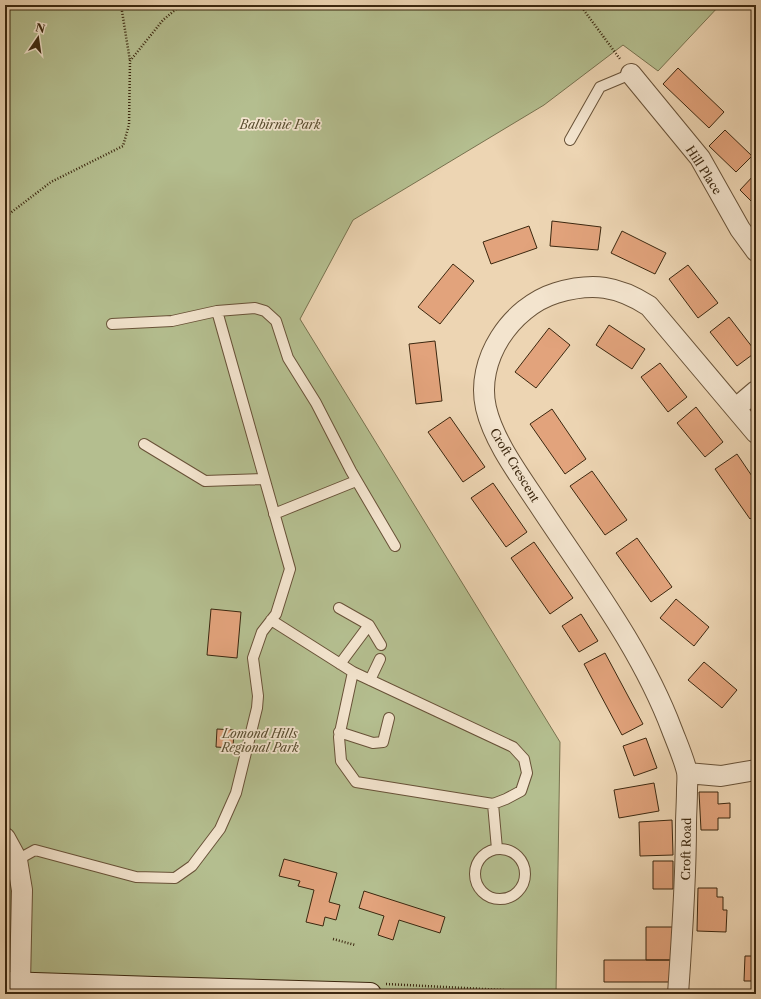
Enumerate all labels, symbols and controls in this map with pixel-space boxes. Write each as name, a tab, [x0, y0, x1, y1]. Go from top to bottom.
north arrow	[18, 18, 58, 58]
text: N	[34, 20, 47, 36]
park label: Balbirnie Park	[239, 117, 321, 132]
street label: Hill Place	[683, 143, 725, 197]
street label: Croft Crescent	[487, 425, 543, 505]
park label: Lomond Hills Regional Park	[220, 726, 299, 755]
street label: Croft Road	[678, 817, 694, 880]

